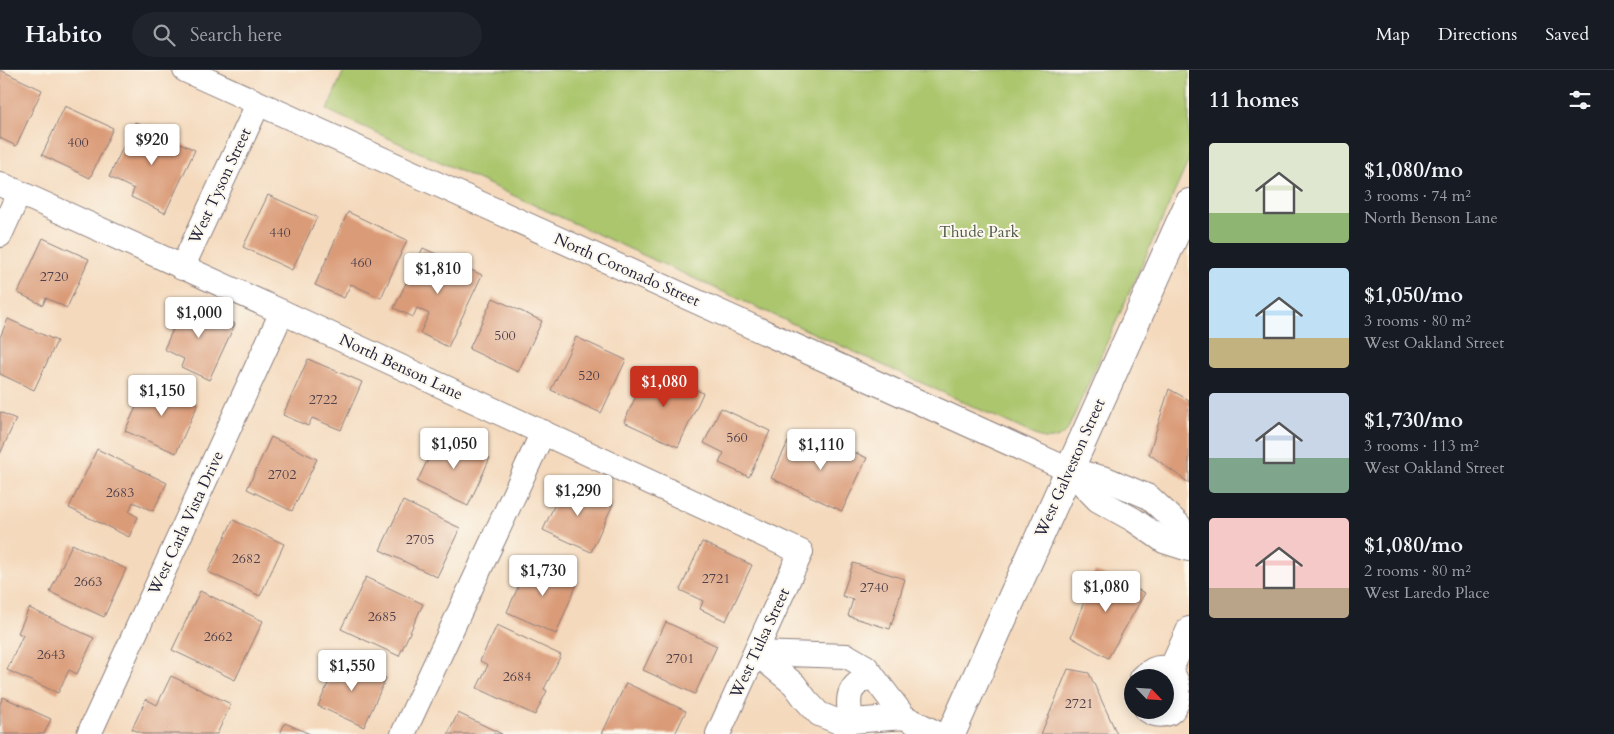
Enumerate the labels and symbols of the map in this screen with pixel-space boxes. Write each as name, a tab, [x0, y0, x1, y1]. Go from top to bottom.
pin: $920	[122, 124, 182, 166]
street label: West Tyson Street	[183, 124, 257, 249]
house number: 400	[67, 133, 89, 152]
park label: Thude Park	[939, 221, 1020, 243]
house number: 440	[269, 223, 291, 242]
street label: North Coronado Street	[551, 228, 703, 312]
pin: $1,810	[397, 252, 479, 295]
house number: 460	[350, 253, 372, 272]
house number: 2720	[40, 267, 68, 286]
pin: $1,000	[158, 296, 240, 339]
house number: 500	[494, 326, 516, 345]
street label: North Benson Lane	[336, 329, 466, 405]
house number: 520	[578, 366, 600, 385]
pin: $1,080	[623, 366, 705, 408]
pin: $1,150	[121, 374, 203, 417]
house number: 2722	[309, 390, 337, 409]
street label: West Galveston Street	[1029, 395, 1110, 542]
pin: $1,050	[413, 428, 495, 470]
house number: 560	[726, 428, 748, 447]
pin: $1,110	[780, 428, 862, 471]
street label: West Carla Vista Drive	[143, 447, 229, 599]
house number: 2702	[268, 465, 296, 484]
pin: $1,290	[537, 474, 619, 517]
house number: 2683	[106, 483, 134, 502]
house number: 2705	[406, 530, 434, 549]
house number: 2682	[232, 549, 260, 568]
pin: $1,730	[502, 554, 584, 597]
house number: 2721	[702, 569, 730, 588]
pin: $1,080	[1065, 570, 1147, 613]
house number: 2663	[74, 572, 102, 591]
house number: 2740	[860, 578, 888, 597]
street label: West Tulsa Street	[724, 584, 795, 703]
house number: 2685	[368, 607, 396, 626]
house number: 2662	[204, 627, 232, 646]
house number: 2643	[37, 645, 65, 664]
house number: 2701	[666, 649, 694, 668]
pin: $1,550	[311, 650, 393, 692]
house number: 2684	[503, 667, 531, 686]
north arrow	[1124, 669, 1174, 719]
house number: 2721	[1065, 694, 1093, 713]

